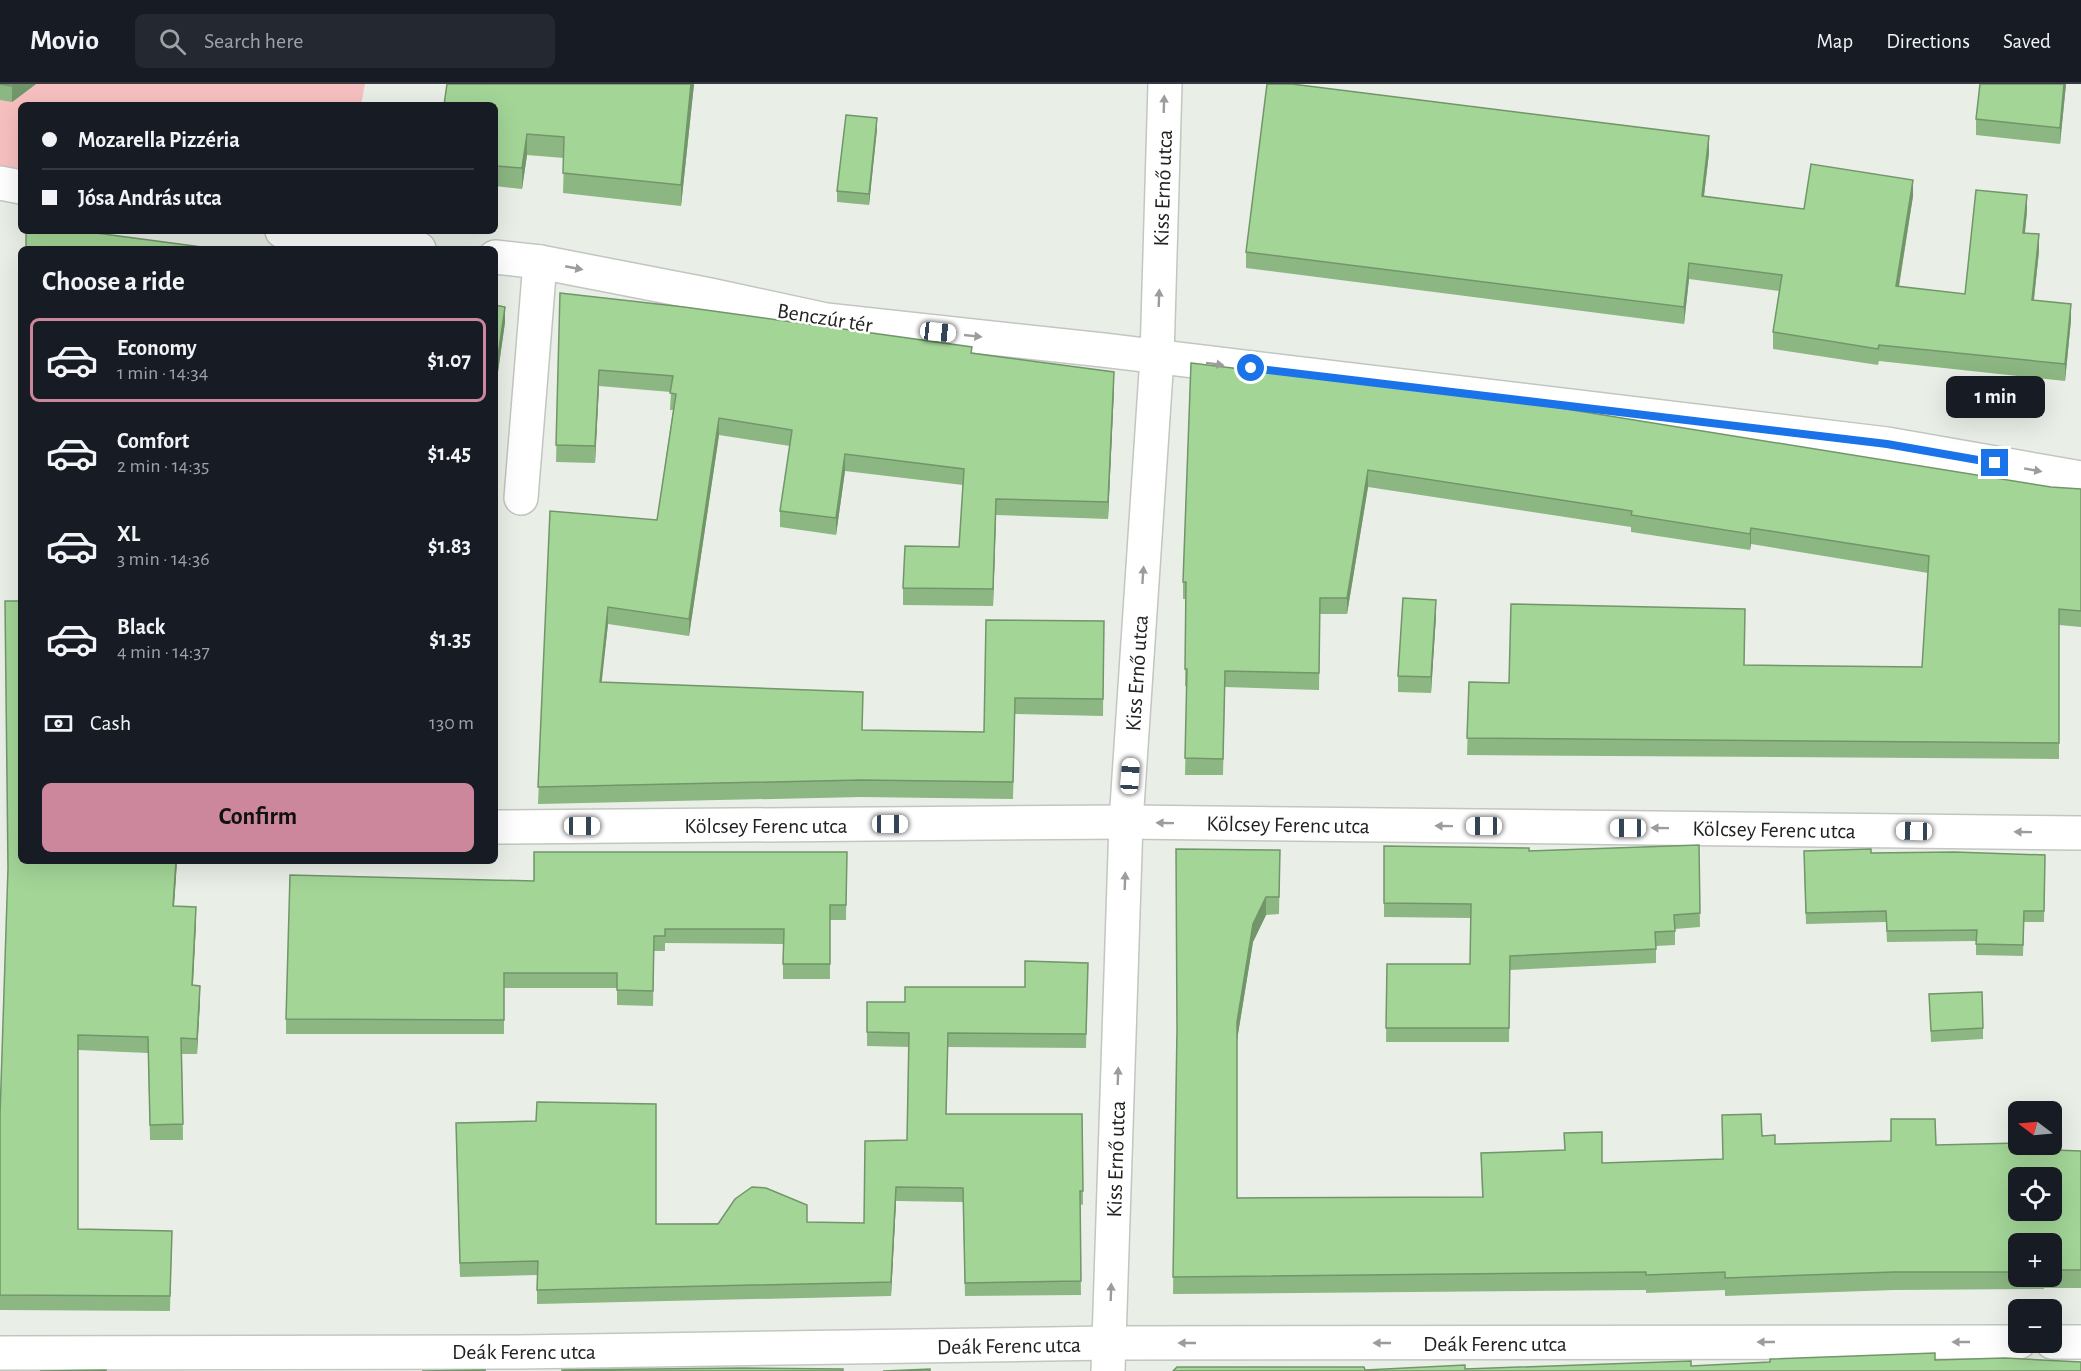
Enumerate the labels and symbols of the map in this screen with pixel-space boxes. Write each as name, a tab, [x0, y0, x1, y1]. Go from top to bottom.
one-way arrow	[1159, 94, 1169, 113]
street label: Kiss Ernő utca	[1150, 129, 1176, 247]
one-way arrow	[564, 264, 583, 273]
one-way arrow	[1154, 289, 1163, 308]
street label: Benczúr tér	[776, 300, 874, 336]
car	[919, 321, 957, 343]
one-way arrow	[963, 331, 982, 341]
route start	[1237, 354, 1264, 381]
one-way arrow	[1206, 359, 1225, 369]
callout: 1 min	[1946, 376, 2044, 418]
route end	[1981, 449, 2008, 476]
one-way arrow	[2024, 466, 2043, 475]
one-way arrow	[1138, 566, 1147, 585]
street label: Kiss Ernő utca	[1122, 614, 1152, 732]
car	[1120, 757, 1140, 795]
street label: Kölcsey Ferenc utca	[1206, 813, 1370, 837]
street label: Kölcsey Ferenc utca	[684, 815, 848, 837]
car	[872, 815, 908, 833]
car	[564, 817, 600, 835]
car	[1466, 817, 1502, 835]
one-way arrow	[1155, 818, 1174, 828]
street label: Kölcsey Ferenc utca	[1692, 818, 1856, 842]
car	[1610, 819, 1646, 837]
one-way arrow	[1434, 821, 1453, 831]
car	[1896, 822, 1932, 840]
one-way arrow	[1650, 823, 1669, 833]
one-way arrow	[2013, 827, 2032, 837]
one-way arrow	[1120, 871, 1129, 890]
one-way arrow	[1113, 1066, 1123, 1085]
street label: Kiss Ernő utca	[1103, 1100, 1129, 1218]
north arrow	[2008, 1101, 2062, 1155]
one-way arrow	[1106, 1282, 1116, 1301]
street label: Deák Ferenc utca	[1423, 1333, 1567, 1355]
street label: Deák Ferenc utca	[937, 1334, 1081, 1358]
one-way arrow	[1756, 1337, 1775, 1347]
one-way arrow	[1951, 1337, 1970, 1347]
one-way arrow	[1177, 1338, 1196, 1348]
one-way arrow	[1372, 1338, 1391, 1348]
street label: Deák Ferenc utca	[452, 1341, 596, 1363]

